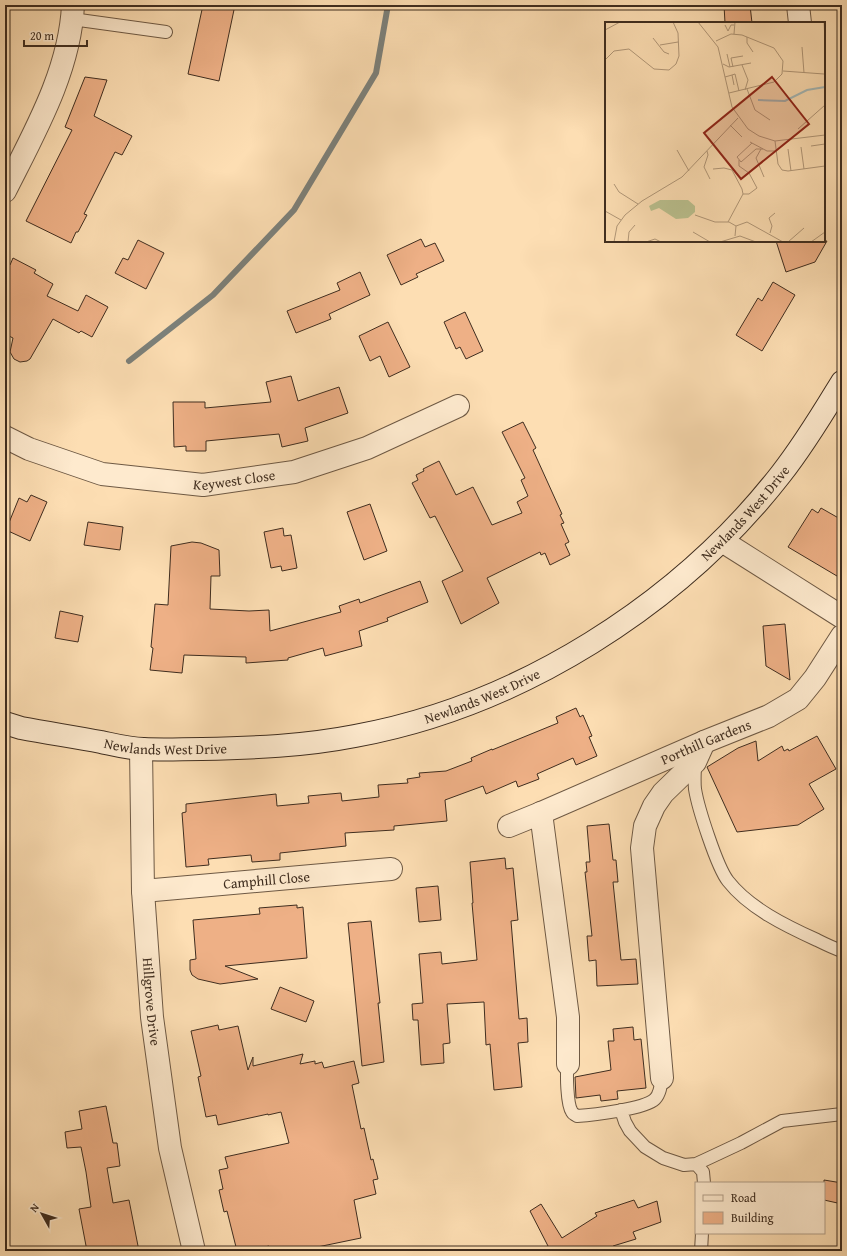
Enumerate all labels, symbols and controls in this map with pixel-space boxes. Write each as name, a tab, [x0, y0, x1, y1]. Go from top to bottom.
scale bar	[24, 22, 87, 48]
inset map	[605, 22, 825, 242]
text: 20 m	[30, 27, 54, 44]
street label: Newlands West Drive	[696, 461, 794, 565]
street label: Keywest Close	[192, 465, 277, 495]
street label: Newlands West Drive	[422, 663, 544, 728]
street label: Porthill Gardens	[657, 714, 754, 770]
street label: Newlands West Drive	[102, 733, 228, 759]
street label: Camphill Close	[222, 866, 311, 894]
street label: Hillgrove Drive	[138, 957, 166, 1047]
legend	[695, 1182, 825, 1234]
text: Road	[731, 1189, 757, 1206]
north arrow	[22, 1194, 62, 1234]
text: N	[26, 1199, 43, 1216]
text: Building	[731, 1209, 774, 1226]

